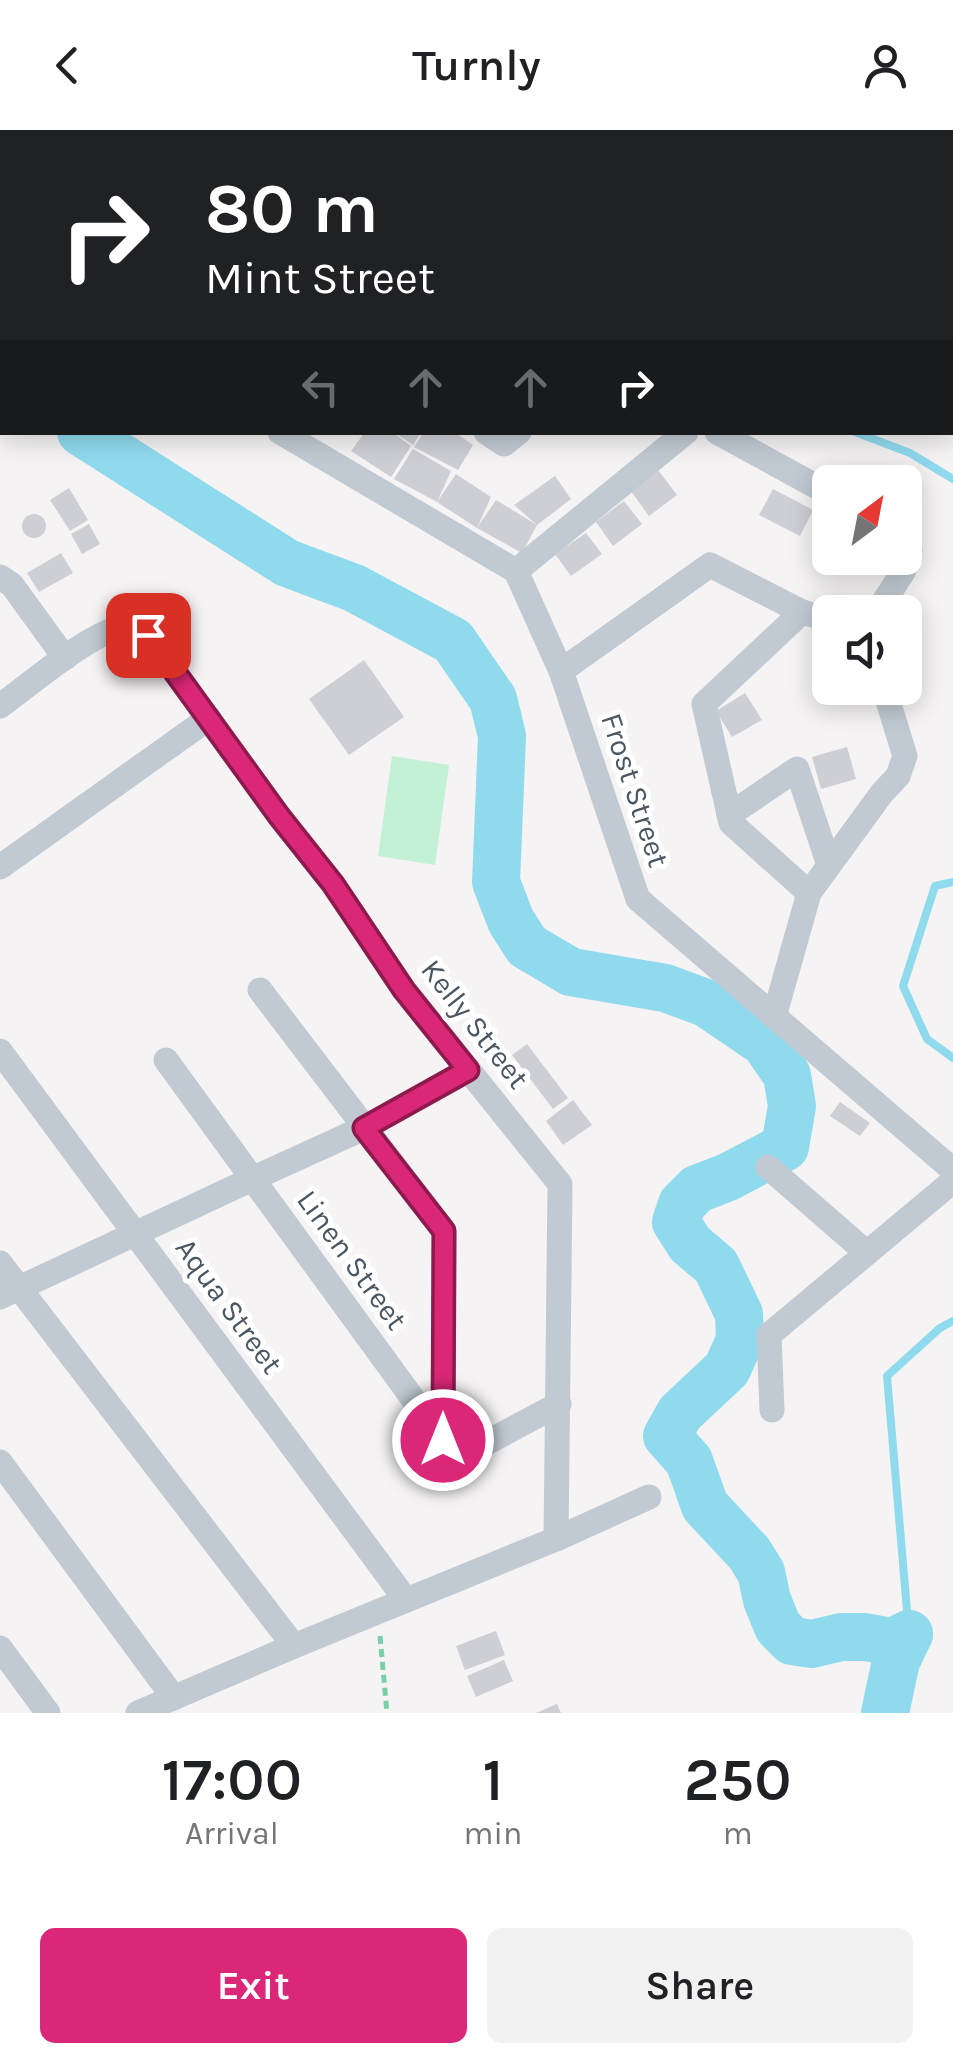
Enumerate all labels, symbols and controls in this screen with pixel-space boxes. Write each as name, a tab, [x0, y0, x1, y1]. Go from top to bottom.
icon: back	[40, 38, 95, 93]
icon: person	[858, 38, 913, 93]
text: Turnly	[412, 39, 541, 91]
text: 80 m	[205, 168, 379, 250]
icon: right	[40, 170, 170, 300]
text: Mint Street	[205, 252, 435, 304]
icon: left	[293, 360, 348, 415]
icon: ahead	[398, 360, 453, 415]
icon: ahead	[503, 360, 558, 415]
icon: right	[608, 360, 663, 415]
north arrow	[812, 465, 922, 575]
map controls	[812, 465, 922, 705]
pin	[106, 593, 191, 678]
button: sound	[812, 595, 922, 705]
icon: arrive	[121, 608, 176, 663]
street label: Frost Street	[593, 709, 677, 871]
street label: Kelly Street	[413, 952, 537, 1096]
street label: Linen Street	[289, 1183, 415, 1337]
street label: Aqua Street	[168, 1231, 290, 1381]
position arrow	[391, 1388, 495, 1492]
text: 17:00	[161, 1745, 302, 1815]
text: 1	[482, 1745, 503, 1815]
text: 250	[684, 1745, 792, 1815]
text: Arrival	[185, 1815, 279, 1852]
text: min	[463, 1815, 522, 1852]
text: m	[723, 1815, 753, 1852]
button: Exit	[40, 1928, 467, 2043]
button: Share	[487, 1928, 913, 2043]

